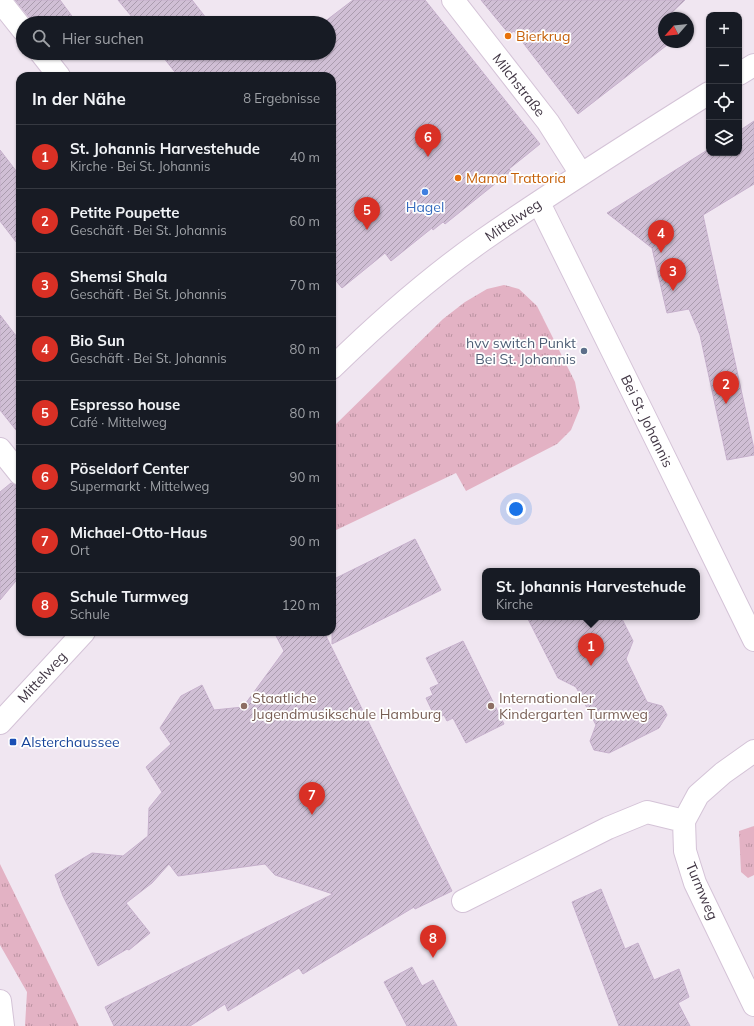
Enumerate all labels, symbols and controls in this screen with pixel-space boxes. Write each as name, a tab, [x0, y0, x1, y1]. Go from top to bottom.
north arrow	[658, 12, 694, 48]
map controls	[706, 12, 742, 156]
button: +	[706, 12, 742, 48]
search box	[16, 16, 336, 60]
icon: search	[30, 27, 52, 49]
place label: Bierkrug	[516, 27, 570, 45]
text: Hier suchen	[62, 29, 144, 48]
marker: Bierkrug	[503, 31, 513, 41]
button: −	[706, 48, 742, 84]
street label: Milchstraße	[489, 50, 549, 120]
button: locate	[706, 84, 742, 120]
text: In der Nähe	[32, 88, 126, 109]
text: 8 Ergebnisse	[243, 90, 320, 106]
button: layers	[706, 120, 742, 156]
pin: 6	[415, 124, 441, 157]
text: St. Johannis Harvestehude	[70, 139, 260, 158]
text: 1	[41, 149, 49, 165]
text: 40 m	[290, 149, 320, 165]
text: Kirche · Bei St. Johannis	[70, 158, 210, 174]
place label: Mama Trattoria	[466, 169, 566, 187]
marker: Mama Trattoria	[453, 173, 463, 183]
marker: Hagel	[420, 187, 430, 197]
street label: Mittelweg	[481, 195, 545, 245]
pin: 5	[354, 197, 380, 230]
place label: Hagel	[406, 198, 444, 216]
text: Petite Poupette	[70, 203, 179, 222]
text: 2	[41, 213, 49, 229]
text: 60 m	[290, 213, 320, 229]
pin: 4	[648, 220, 674, 253]
text: Geschäft · Bei St. Johannis	[70, 222, 227, 238]
pin: 3	[660, 258, 686, 291]
text: Shemsi Shala	[70, 267, 167, 286]
text: 3	[41, 277, 49, 293]
text: 70 m	[290, 277, 320, 293]
text: Geschäft · Bei St. Johannis	[70, 286, 227, 302]
text: Bio Sun	[70, 331, 125, 350]
place label: hvv switch Punkt Bei St. Johannis	[466, 334, 576, 368]
text: 4	[41, 341, 49, 357]
text: 80 m	[290, 341, 320, 357]
marker: hvv switch Punkt Bei St. Johannis	[579, 346, 589, 356]
text: Geschäft · Bei St. Johannis	[70, 350, 227, 366]
pin: 2	[713, 371, 739, 404]
street label: Bei St. Johannis	[617, 372, 677, 470]
text: Espresso house	[70, 395, 180, 414]
text: 5	[41, 405, 49, 421]
text: 80 m	[290, 405, 320, 421]
text: Café · Mittelweg	[70, 414, 167, 430]
text: Pöseldorf Center	[70, 459, 189, 478]
text: 6	[41, 469, 49, 485]
text: 90 m	[290, 469, 320, 485]
text: Supermarkt · Mittelweg	[70, 478, 209, 494]
your location	[506, 499, 526, 519]
text: Michael-Otto-Haus	[70, 523, 207, 542]
text: 7	[41, 533, 49, 549]
text: 90 m	[290, 533, 320, 549]
text: Ort	[70, 542, 90, 558]
popup	[482, 568, 700, 620]
text: St. Johannis Harvestehude	[496, 577, 686, 596]
text: Schule Turmweg	[70, 587, 189, 606]
text: Kirche	[496, 596, 533, 612]
text: 8	[41, 597, 49, 613]
text: 120 m	[282, 597, 320, 613]
text: Schule	[70, 606, 110, 622]
pin: 1	[578, 633, 604, 666]
street label: Mittelweg	[14, 647, 70, 707]
place label: Staatliche Jugendmusikschule Hamburg	[252, 689, 441, 723]
place label: Internationaler Kindergarten Turmweg	[499, 689, 648, 723]
marker: Staatliche Jugendmusikschule Hamburg	[239, 701, 249, 711]
marker: Internationaler Kindergarten Turmweg	[486, 701, 496, 711]
place label: Alsterchaussee	[21, 733, 120, 751]
marker: Alsterchaussee	[8, 737, 18, 747]
pin: 7	[299, 782, 325, 815]
street label: Turmweg	[682, 859, 722, 923]
pin: 8	[420, 925, 446, 958]

